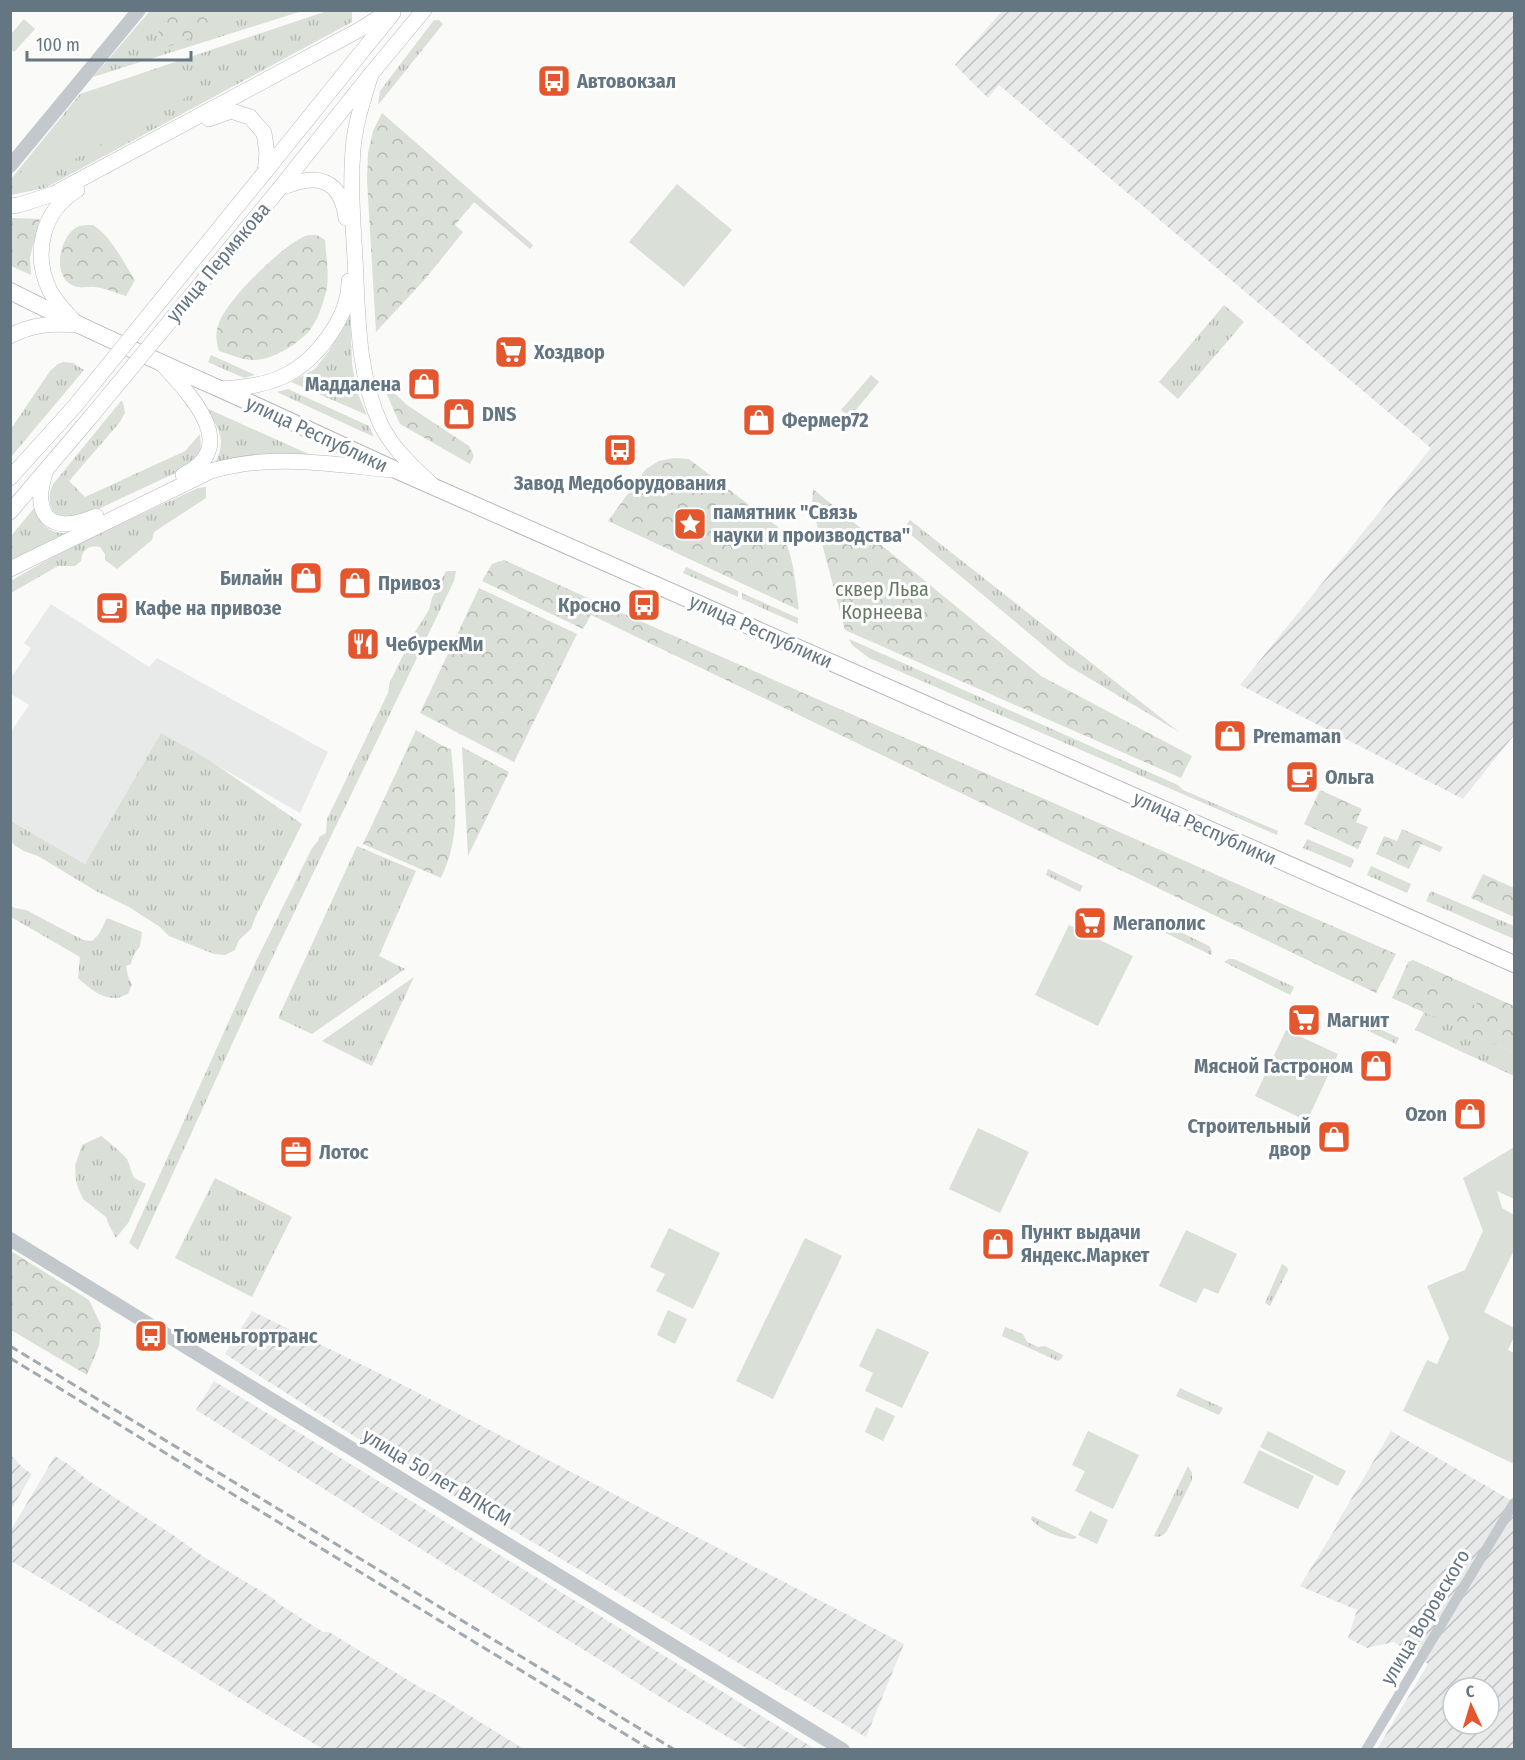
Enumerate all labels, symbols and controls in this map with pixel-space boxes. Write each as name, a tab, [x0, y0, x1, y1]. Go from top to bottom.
scale bar	[27, 24, 190, 62]
text: 100 m	[36, 34, 80, 56]
bus stop icon: Автовокзал	[536, 63, 572, 99]
place label: Автовокзал	[576, 69, 676, 93]
street label: улица Пермякова	[161, 197, 275, 327]
supermarket icon: Хоздвор	[493, 334, 529, 370]
place label: Хоздвор	[533, 340, 605, 364]
shop icon: Маддалена	[406, 366, 442, 402]
place label: Маддалена	[305, 372, 401, 396]
street label: улица Республики	[242, 391, 392, 477]
shop icon: DNS	[441, 396, 477, 432]
place label: DNS	[482, 402, 516, 426]
shop icon: Фермер72	[741, 402, 777, 438]
place label: Фермер72	[782, 408, 869, 432]
bus stop icon: Завод Медоборудования	[602, 432, 638, 468]
place label: Завод Медоборудования	[513, 471, 726, 495]
place label: памятник "Связь науки и производства"	[713, 500, 910, 547]
place icon: памятник "Связь науки и производства"	[672, 506, 708, 542]
shop icon: Билайн	[288, 560, 324, 596]
shop icon: Привоз	[337, 565, 373, 601]
place label: Билайн	[220, 566, 283, 590]
place label: Привоз	[378, 571, 441, 595]
park label: сквер Льва Корнеева	[835, 577, 929, 624]
bus stop icon: Кросно	[626, 587, 662, 623]
street label: улица Республики	[686, 589, 836, 673]
cafe icon: Кафе на привозе	[94, 590, 130, 626]
place label: Кросно	[558, 593, 621, 617]
place label: Кафе на привозе	[135, 596, 282, 620]
restaurant icon: ЧебурекМи	[345, 626, 381, 662]
place label: ЧебурекМи	[386, 632, 483, 656]
shop icon: Premaman	[1212, 718, 1248, 754]
place label: Premaman	[1253, 724, 1341, 748]
cafe icon: Ольга	[1284, 759, 1320, 795]
place label: Ольга	[1325, 765, 1374, 789]
street label: улица Республики	[1130, 786, 1280, 870]
supermarket icon: Мегаполис	[1072, 905, 1108, 941]
place label: Мегаполис	[1113, 911, 1206, 935]
supermarket icon: Магнит	[1286, 1002, 1322, 1038]
place label: Магнит	[1327, 1008, 1390, 1032]
shop icon: Мясной Гастроном	[1358, 1048, 1394, 1084]
place label: Мясной Гастроном	[1194, 1054, 1353, 1078]
shop icon: Ozon	[1452, 1096, 1488, 1132]
place label: Ozon	[1405, 1102, 1447, 1126]
place label: Строительный двор	[1187, 1114, 1311, 1161]
shop icon: Строительный двор	[1316, 1119, 1352, 1155]
office icon: Лотос	[278, 1134, 314, 1170]
place label: Лотос	[319, 1140, 369, 1164]
place label: Пункт выдачи Яндекс.Маркет	[1021, 1220, 1150, 1267]
shop icon: Пункт выдачи Яндекс.Маркет	[980, 1226, 1016, 1262]
bus stop icon: Тюменьгортранс	[133, 1318, 169, 1354]
place label: Тюменьгортранс	[174, 1324, 318, 1348]
street label: улица 50 лет ВЛКСМ	[358, 1423, 516, 1531]
street label: улица Воровского	[1375, 1545, 1475, 1689]
north arrow	[1441, 1676, 1501, 1736]
text: С	[1465, 1682, 1475, 1701]

